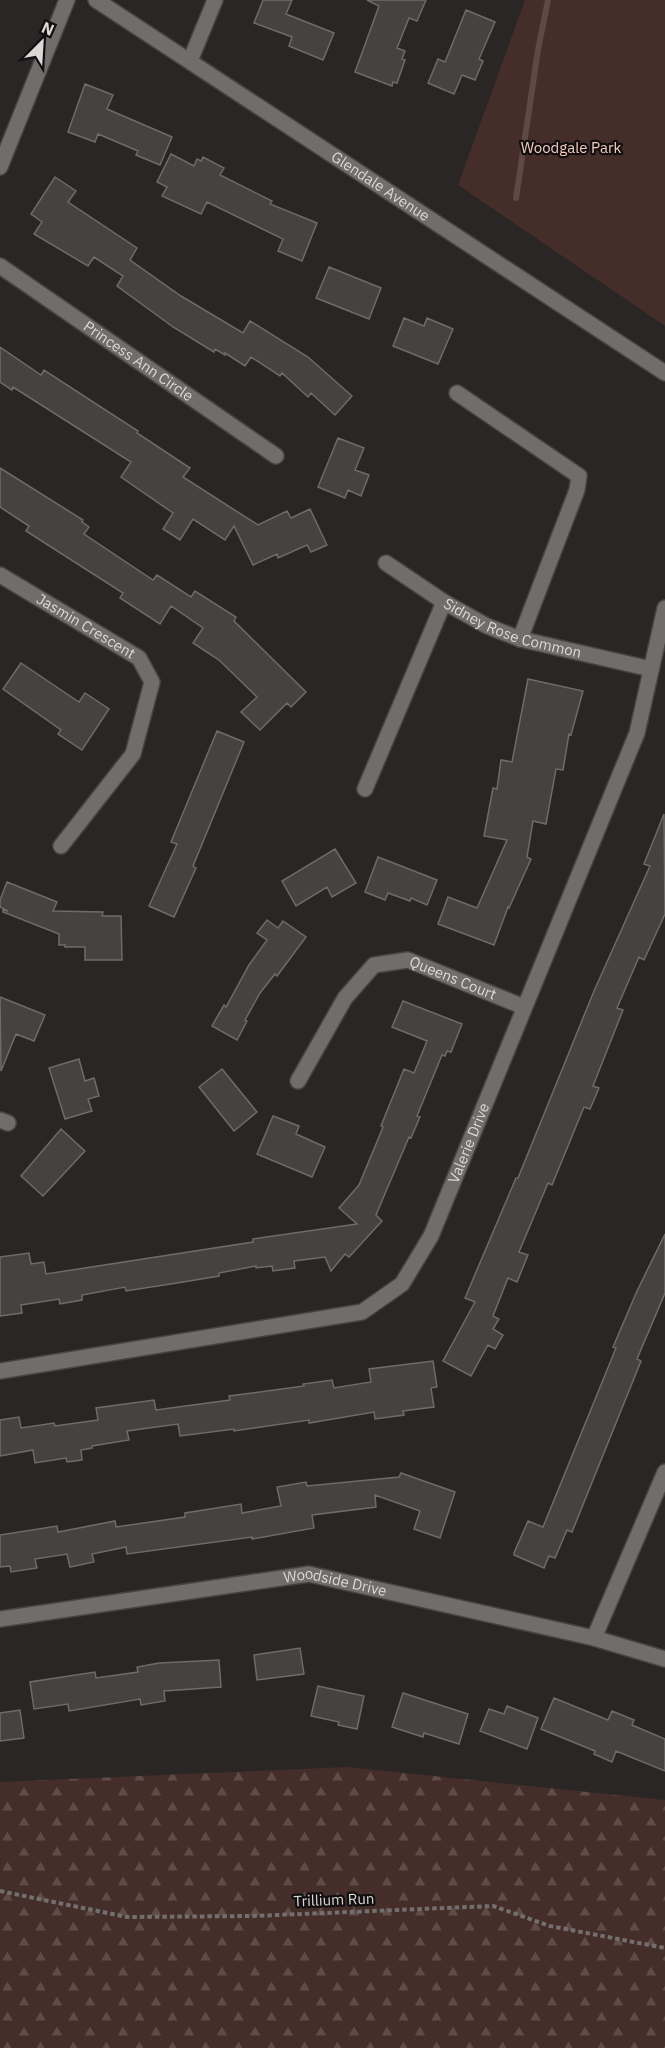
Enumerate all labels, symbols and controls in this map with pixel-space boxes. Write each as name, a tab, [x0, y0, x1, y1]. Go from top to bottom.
north arrow	[12, 12, 72, 72]
text: N	[39, 17, 57, 40]
park label: Woodgale Park	[521, 138, 621, 157]
street label: Glendale Avenue	[328, 147, 434, 225]
street label: Princess Ann Circle	[80, 316, 197, 405]
street label: Jasmin Crescent	[33, 589, 139, 663]
street label: Sidney Rose Common	[440, 594, 583, 662]
street label: Queens Court	[407, 952, 499, 1004]
street label: Valerie Drive	[444, 1100, 493, 1186]
street label: Woodside Drive	[282, 1564, 389, 1600]
street label: Trillium Run	[293, 1889, 375, 1910]

